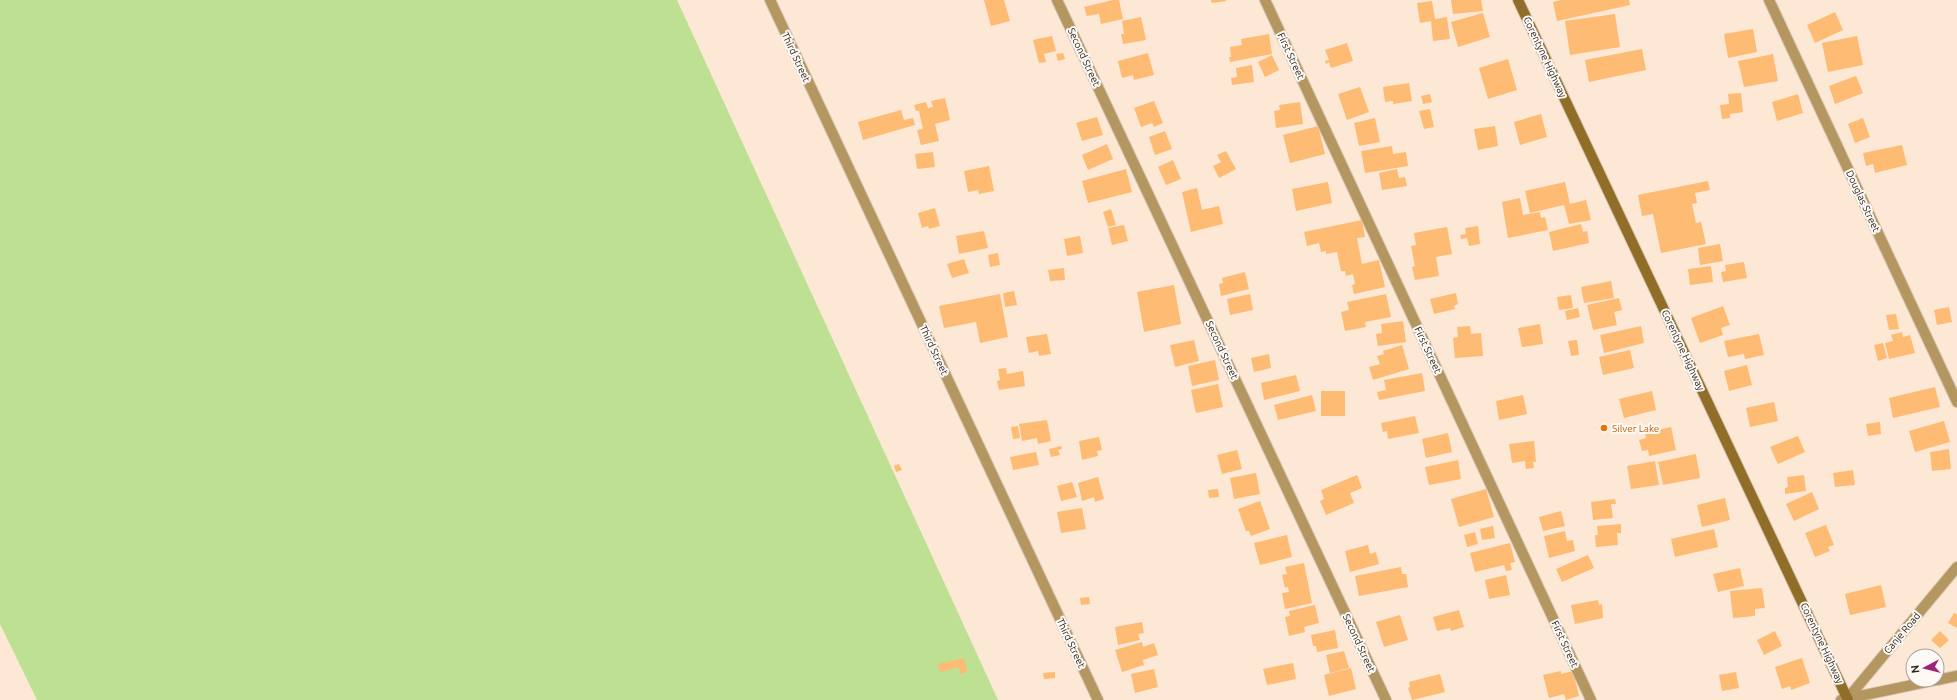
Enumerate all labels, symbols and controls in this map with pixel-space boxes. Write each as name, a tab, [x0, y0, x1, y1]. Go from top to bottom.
street label: Corentyne Highway	[1521, 15, 1569, 99]
street label: Second Street	[1066, 26, 1102, 88]
street label: Third Street	[780, 30, 812, 84]
street label: First Street	[1275, 31, 1307, 81]
street label: Douglas Street	[1844, 168, 1882, 234]
street label: Corentyne Highway	[1659, 308, 1707, 392]
street label: Second Street	[1204, 319, 1240, 381]
street label: Third Street	[918, 323, 950, 377]
street label: First Street	[1412, 325, 1444, 375]
marker: Silver Lake	[1599, 423, 1609, 433]
place label: Silver Lake	[1612, 423, 1659, 434]
street label: Corentyne Highway	[1798, 601, 1846, 685]
street label: Canje Road	[1882, 610, 1922, 656]
street label: Second Street	[1341, 612, 1377, 674]
street label: Third Street	[1055, 616, 1087, 670]
street label: First Street	[1549, 619, 1581, 669]
north arrow	[1905, 648, 1945, 688]
text: N	[1909, 664, 1922, 674]

